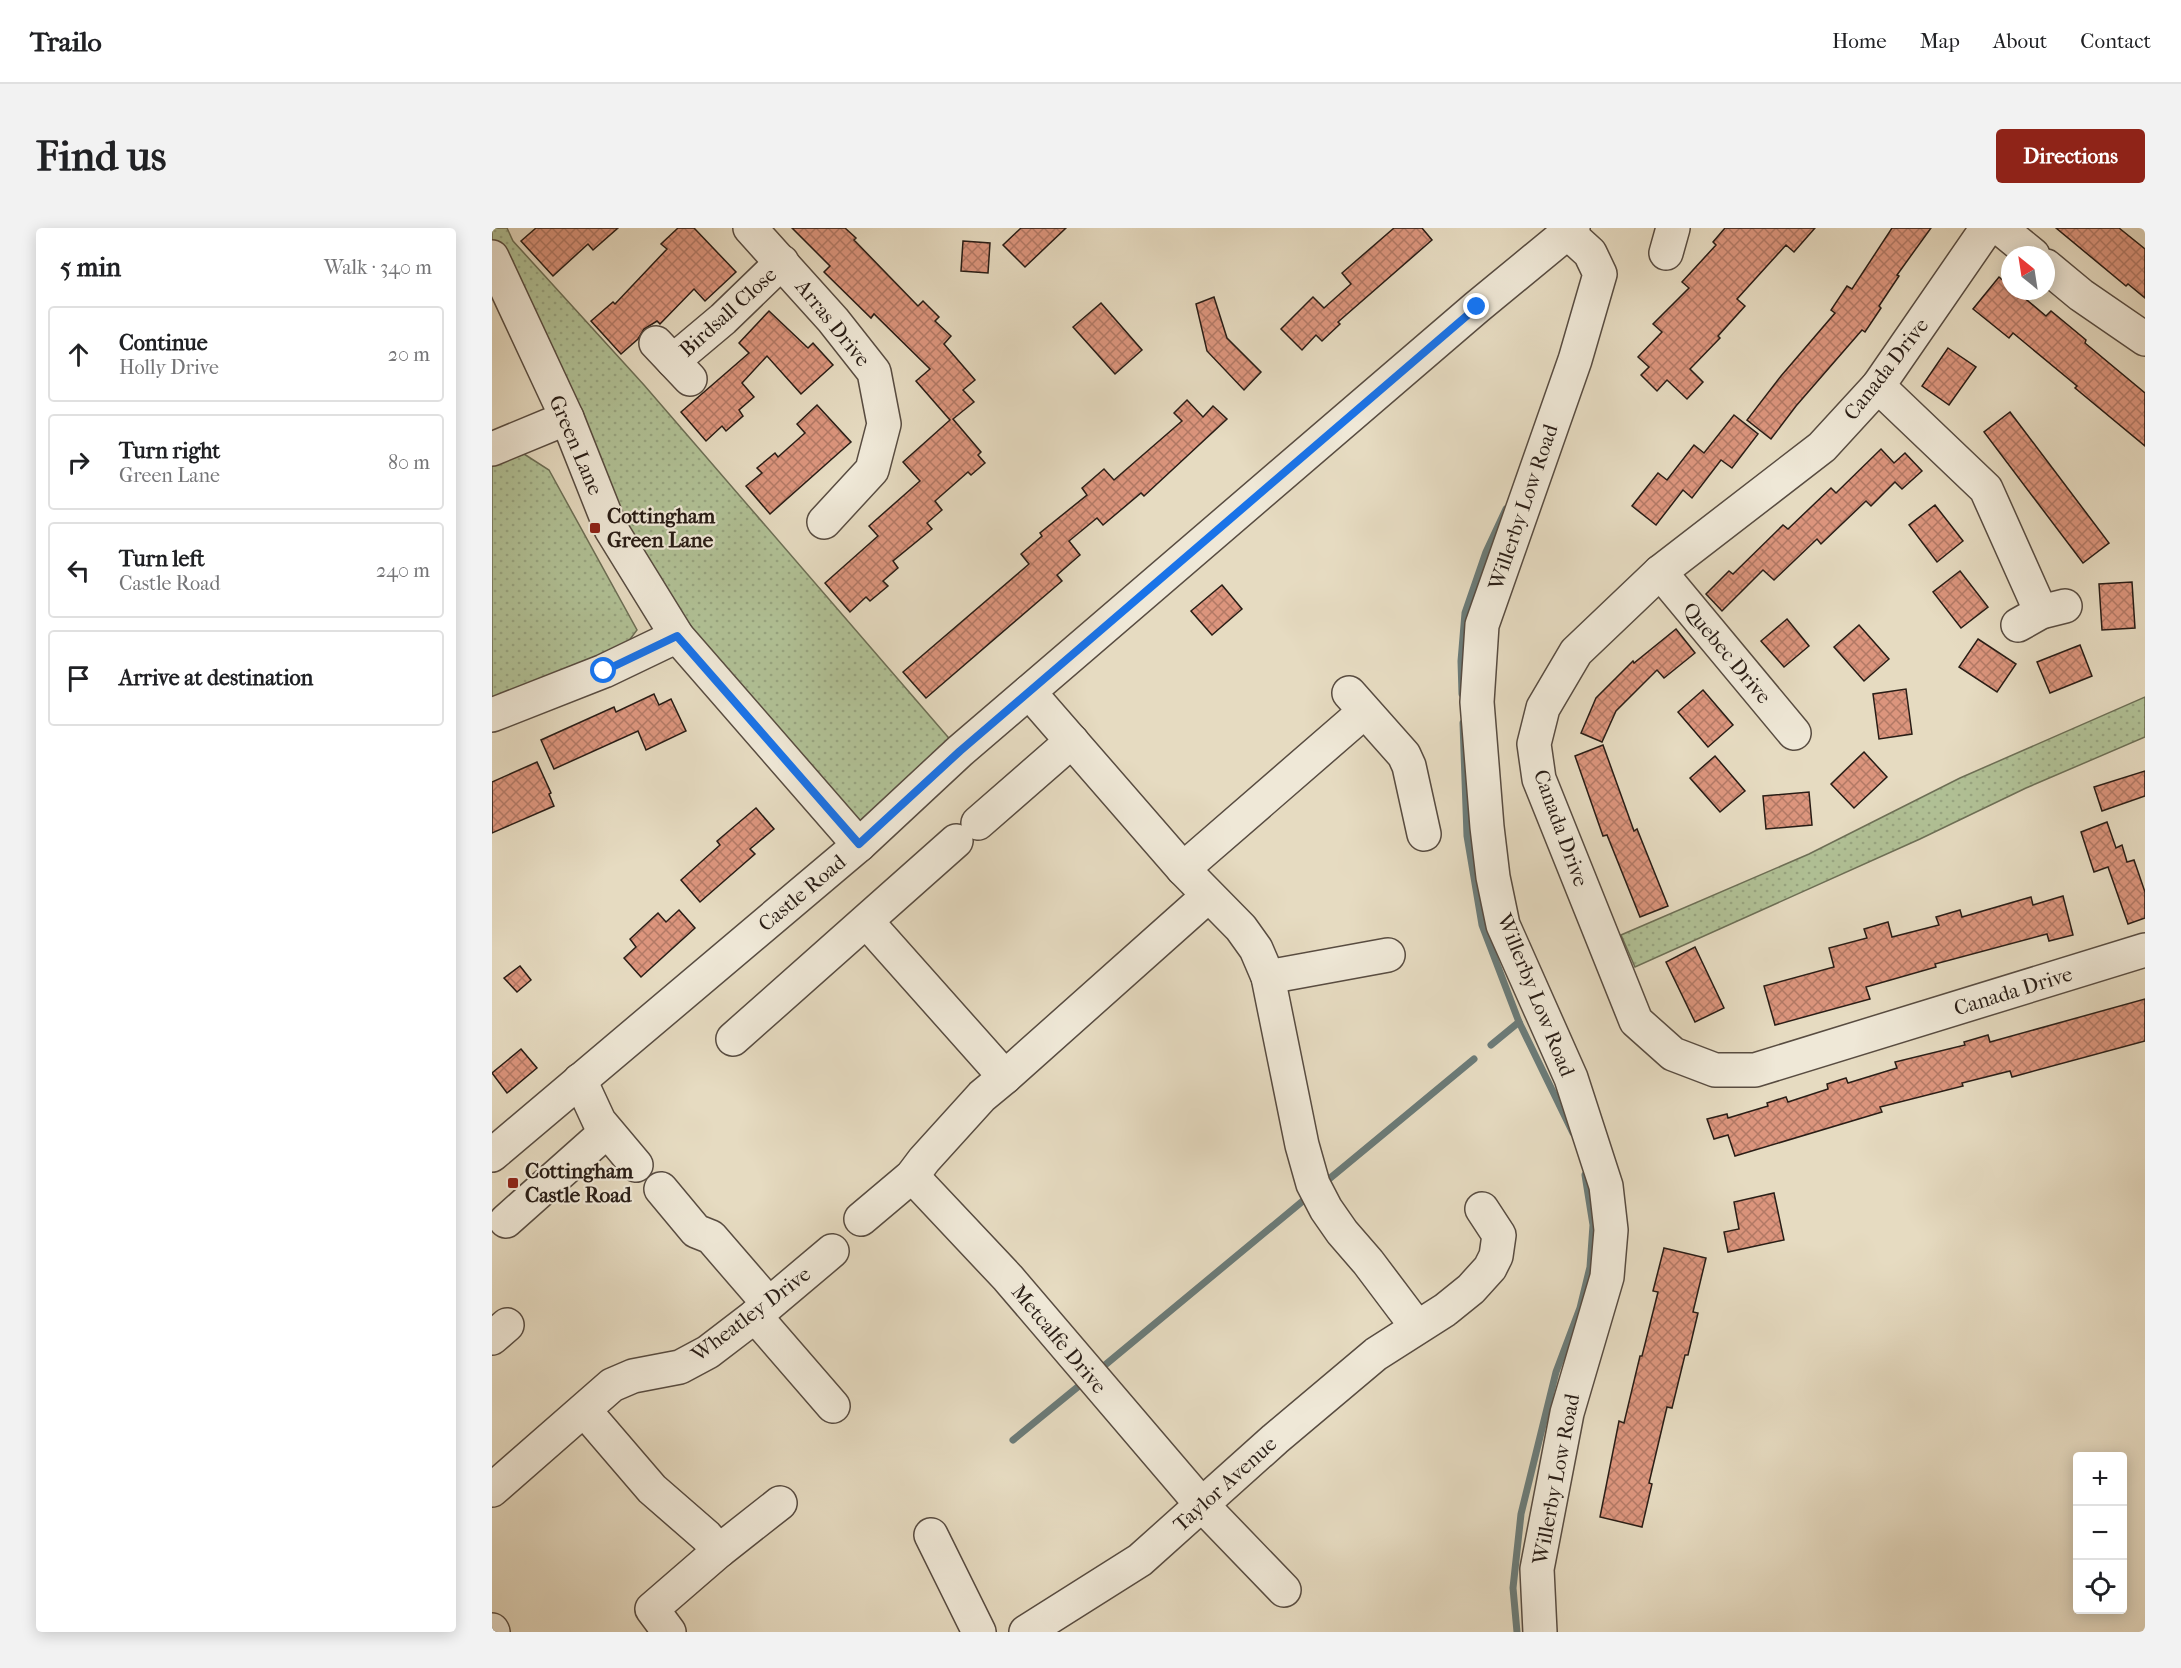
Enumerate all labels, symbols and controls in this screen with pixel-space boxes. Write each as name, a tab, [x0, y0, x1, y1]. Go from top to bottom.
text: Trailo	[30, 25, 102, 58]
text: Home	[1832, 29, 1887, 53]
text: Map	[1920, 29, 1960, 53]
text: About	[1993, 29, 2047, 53]
text: Contact	[2080, 29, 2151, 53]
button: Directions	[1996, 129, 2145, 183]
text: Find us	[36, 132, 166, 181]
north arrow	[2001, 246, 2055, 300]
text: 5 min	[60, 252, 121, 283]
text: Walk · 340 m	[324, 256, 432, 279]
street label: Birdsall Close	[675, 262, 781, 362]
street label: Arras Drive	[790, 274, 875, 371]
route end	[1463, 293, 1489, 319]
street label: Canada Drive	[1839, 313, 1933, 425]
text: Continue	[119, 330, 208, 356]
icon: ahead	[62, 338, 95, 371]
text: 20 m	[388, 343, 430, 366]
text: Holly Drive	[119, 356, 219, 379]
street label: Green Lane	[544, 391, 608, 499]
street label: Willerby Low Road	[1483, 421, 1563, 594]
text: Turn right	[119, 438, 220, 464]
icon: right	[62, 446, 95, 479]
text: 80 m	[388, 451, 430, 474]
text: Green Lane	[119, 464, 220, 487]
place label: Cottingham Green Lane	[607, 504, 716, 552]
marker: Cottingham Green Lane	[588, 521, 602, 535]
text: Turn left	[119, 546, 205, 572]
icon: left	[62, 554, 95, 587]
text: 240 m	[376, 559, 430, 582]
text: Castle Road	[119, 572, 220, 595]
street label: Quebec Drive	[1678, 597, 1776, 709]
route start	[590, 657, 616, 683]
icon: arrive	[62, 662, 95, 695]
text: Arrive at destination	[119, 665, 313, 691]
street label: Canada Drive	[1529, 766, 1593, 890]
street label: Castle Road	[754, 849, 851, 936]
street label: Willerby Low Road	[1492, 909, 1580, 1080]
street label: Canada Drive	[1951, 962, 2075, 1020]
place label: Cottingham Castle Road	[525, 1159, 634, 1207]
marker: Cottingham Castle Road	[506, 1176, 520, 1190]
street label: Wheatley Drive	[686, 1262, 815, 1367]
street label: Metcalfe Drive	[1007, 1280, 1111, 1398]
street label: Willerby Low Road	[1527, 1391, 1584, 1567]
street label: Taylor Avenue	[1169, 1432, 1281, 1536]
map controls	[2073, 1452, 2127, 1614]
button: +	[2073, 1452, 2127, 1506]
button: −	[2073, 1506, 2127, 1560]
button: locate	[2073, 1560, 2127, 1614]

